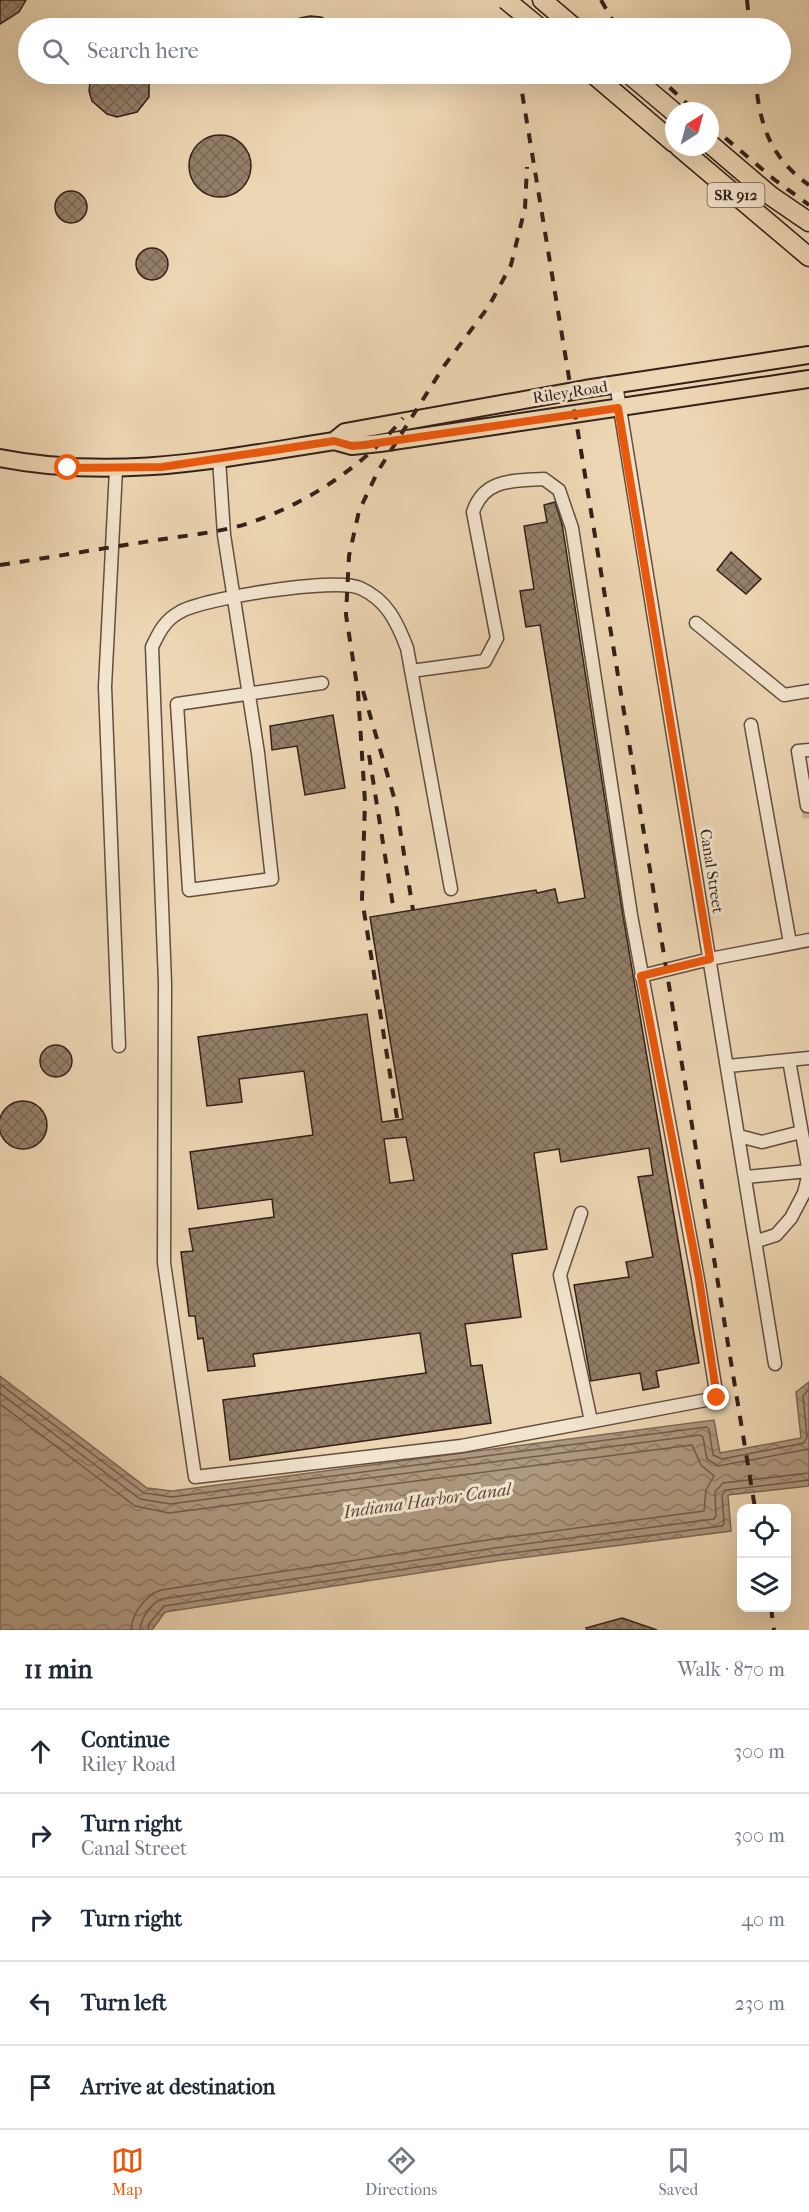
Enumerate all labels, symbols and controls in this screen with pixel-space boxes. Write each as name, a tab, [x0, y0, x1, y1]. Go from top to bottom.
search box	[18, 18, 791, 84]
icon: search	[39, 35, 72, 68]
text: Search here	[87, 38, 199, 64]
north arrow	[665, 102, 719, 156]
road number: SR 912	[708, 183, 764, 207]
street label: Riley Road	[531, 377, 609, 407]
route start	[54, 454, 80, 480]
street label: Canal Street	[696, 828, 728, 915]
route end	[703, 1384, 729, 1410]
water label: Indiana Harbor Canal	[341, 1478, 515, 1523]
map controls	[737, 1504, 791, 1612]
button: locate	[737, 1504, 791, 1558]
button: layers	[737, 1558, 791, 1612]
text: 11 min	[24, 1654, 93, 1685]
text: Walk · 870 m	[677, 1658, 785, 1681]
text: Continue	[81, 1727, 170, 1753]
icon: ahead	[24, 1735, 57, 1768]
text: 300 m	[734, 1740, 785, 1763]
text: Riley Road	[81, 1753, 176, 1776]
text: Turn right	[81, 1811, 182, 1837]
icon: right	[24, 1819, 57, 1852]
text: 300 m	[734, 1824, 785, 1847]
text: Canal Street	[81, 1837, 187, 1860]
icon: right	[24, 1903, 57, 1936]
text: Turn right	[81, 1906, 182, 1932]
text: 40 m	[741, 1908, 785, 1931]
icon: left	[24, 1987, 57, 2020]
text: Turn left	[81, 1990, 167, 2016]
text: 230 m	[735, 1992, 785, 2015]
icon: arrive	[24, 2071, 57, 2104]
text: Arrive at destination	[81, 2074, 275, 2100]
tab: Map	[111, 2144, 144, 2199]
tab: Directions	[365, 2144, 437, 2199]
tab: Saved	[659, 2144, 698, 2199]

